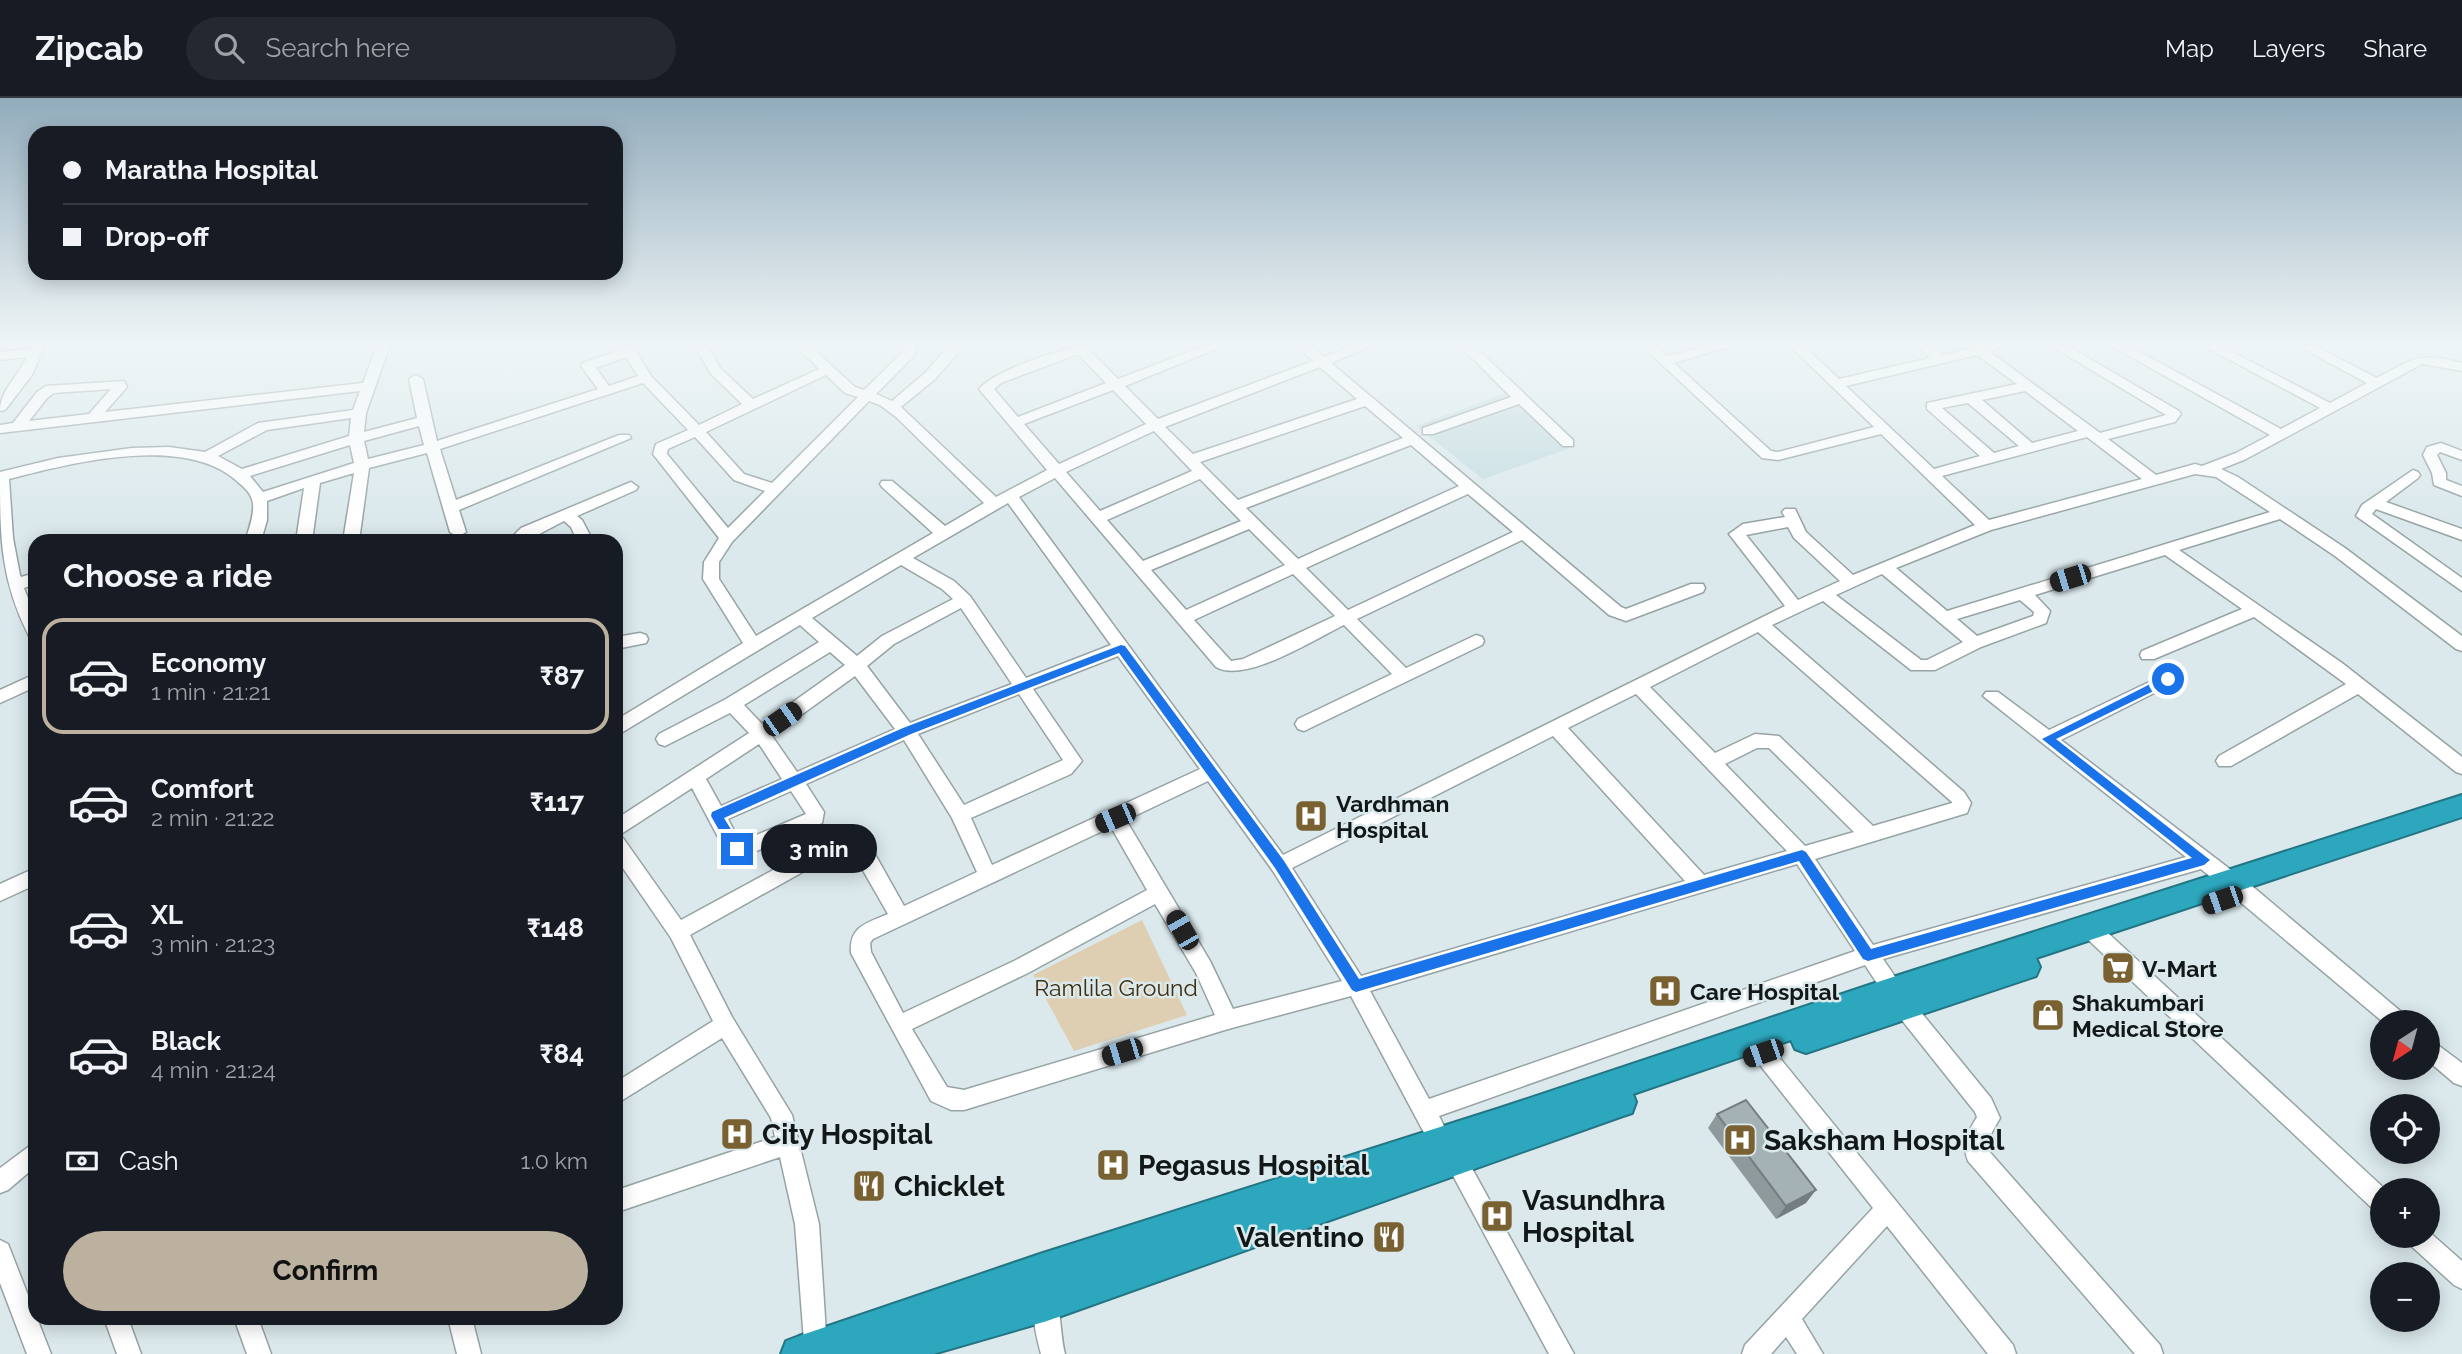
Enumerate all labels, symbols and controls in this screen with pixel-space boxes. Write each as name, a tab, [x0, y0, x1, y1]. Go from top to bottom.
search box	[186, 17, 676, 80]
text: Zipcab	[35, 29, 144, 68]
icon: search	[210, 29, 248, 67]
text: Search here	[266, 33, 410, 63]
text: Map	[2165, 34, 2214, 63]
text: Layers	[2252, 34, 2325, 63]
text: Share	[2363, 34, 2427, 63]
text: Maratha Hospital	[105, 155, 318, 185]
text: Drop-off	[105, 222, 209, 252]
text: Choose a ride	[63, 557, 272, 594]
car	[2047, 562, 2094, 594]
icon: car	[67, 645, 130, 708]
text: Economy	[151, 648, 266, 678]
text: ₹87	[540, 661, 584, 691]
route start	[2152, 663, 2184, 695]
text: 1 min · 21:21	[151, 678, 270, 705]
car	[759, 698, 806, 740]
icon: car	[67, 771, 130, 834]
text: Comfort	[151, 774, 254, 804]
text: ₹117	[530, 787, 584, 817]
place label: Vardhman Hospital	[1336, 790, 1449, 843]
hospital icon: Vardhman Hospital	[1292, 797, 1330, 835]
car	[1092, 800, 1139, 836]
text: 2 min · 21:22	[151, 804, 275, 831]
callout: 3 min	[762, 824, 877, 874]
route end	[721, 833, 753, 865]
text: 3 min	[789, 835, 849, 862]
car	[2199, 883, 2246, 917]
icon: car	[67, 897, 130, 960]
text: XL	[151, 900, 183, 930]
car	[1163, 907, 1202, 953]
text: ₹148	[527, 913, 584, 943]
text: 3 min · 21:23	[151, 930, 275, 957]
supermarket icon: V-Mart	[2099, 949, 2137, 987]
place label: V-Mart	[2142, 955, 2217, 982]
hospital icon: Care Hospital	[1646, 972, 1684, 1010]
park label: Ramlila Ground	[1034, 974, 1198, 1001]
place label: Care Hospital	[1690, 978, 1840, 1005]
place label: Shakumbari Medical Store	[2072, 989, 2224, 1042]
shop icon: Shakumbari Medical Store	[2029, 996, 2067, 1034]
north arrow	[2370, 1010, 2440, 1080]
map controls	[2370, 1010, 2440, 1332]
icon: car	[67, 1023, 130, 1086]
text: Black	[151, 1026, 221, 1056]
car	[1099, 1036, 1146, 1068]
car	[1740, 1036, 1787, 1070]
text: ₹84	[540, 1039, 584, 1069]
text: 4 min · 21:24	[151, 1056, 276, 1083]
button: locate	[2370, 1094, 2440, 1164]
hospital icon: City Hospital	[718, 1115, 756, 1153]
place label: City Hospital	[762, 1118, 933, 1151]
hospital icon: Saksham Hospital	[1721, 1121, 1759, 1159]
place label: Saksham Hospital	[1764, 1124, 2004, 1157]
icon: cash	[63, 1142, 101, 1180]
text: Cash	[119, 1146, 179, 1176]
hospital icon: Pegasus Hospital	[1094, 1146, 1132, 1184]
text: 1.0 km	[521, 1147, 588, 1174]
place label: Pegasus Hospital	[1138, 1149, 1370, 1182]
restaurant icon: Chicklet	[850, 1167, 888, 1205]
place label: Chicklet	[894, 1170, 1005, 1203]
button: +	[2370, 1178, 2440, 1248]
place label: Vasundhra Hospital	[1522, 1184, 1665, 1249]
hospital icon: Vasundhra Hospital	[1478, 1197, 1516, 1235]
restaurant icon: Valentino	[1370, 1218, 1408, 1256]
place label: Valentino	[1236, 1221, 1364, 1254]
button: Confirm	[63, 1231, 588, 1311]
button: −	[2370, 1262, 2440, 1332]

